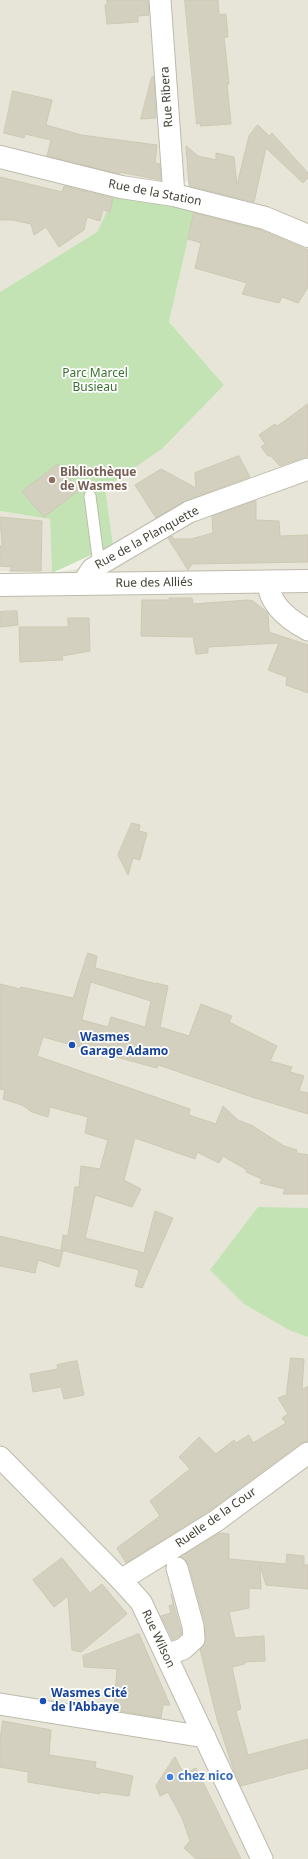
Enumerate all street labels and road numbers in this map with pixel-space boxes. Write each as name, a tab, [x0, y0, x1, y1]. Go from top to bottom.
street label: Rue Ribera	[158, 66, 176, 128]
street label: Rue de la Station	[107, 177, 203, 209]
street label: Rue de la Planquette	[93, 503, 201, 573]
street label: Rue des Alliés	[115, 575, 193, 591]
street label: Ruelle de la Cour	[173, 1485, 259, 1551]
street label: Rue Wilson	[138, 1608, 178, 1670]

